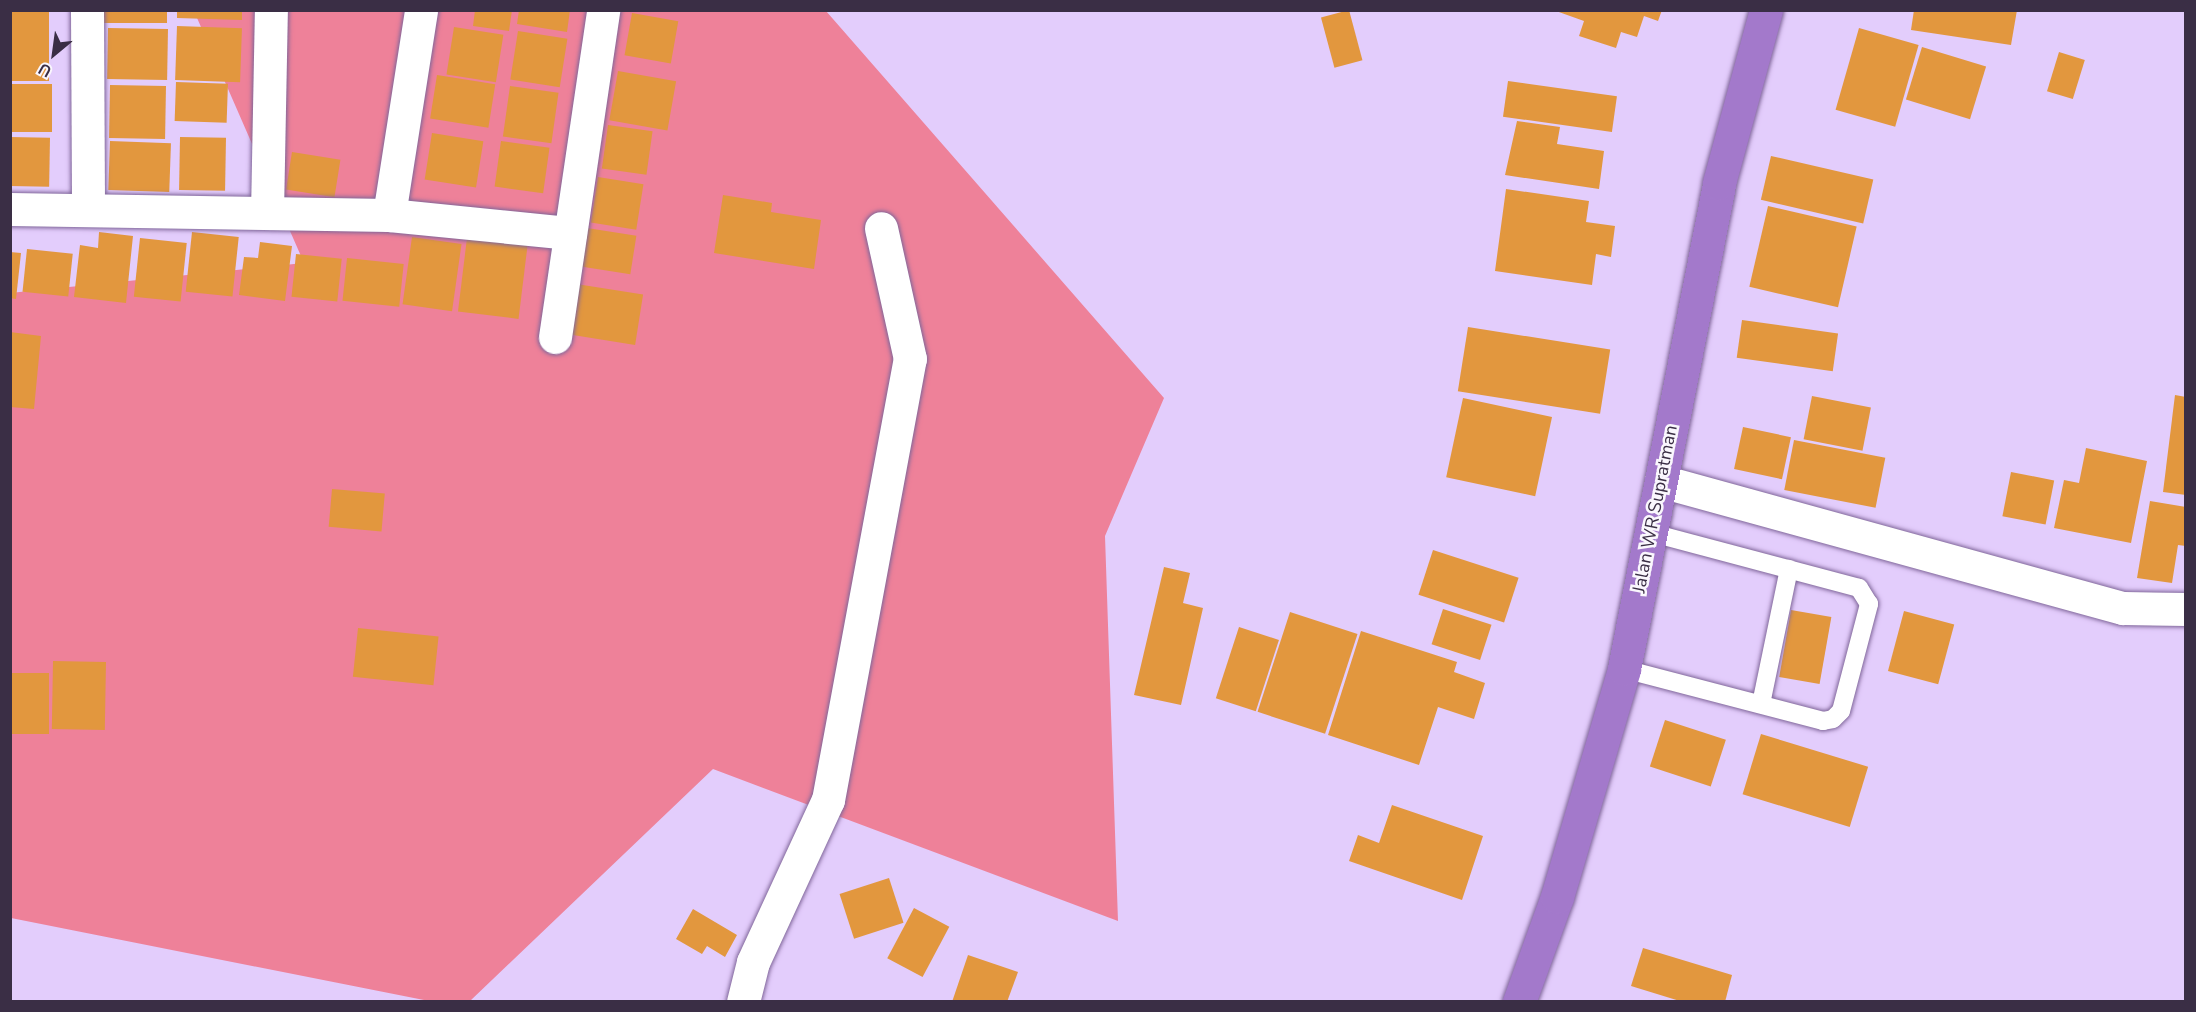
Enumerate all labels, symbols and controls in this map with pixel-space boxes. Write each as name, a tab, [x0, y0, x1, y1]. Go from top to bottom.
north arrow	[24, 24, 84, 84]
text: U	[35, 57, 56, 82]
street label: Jalan WR Supratman	[1628, 423, 1682, 595]

